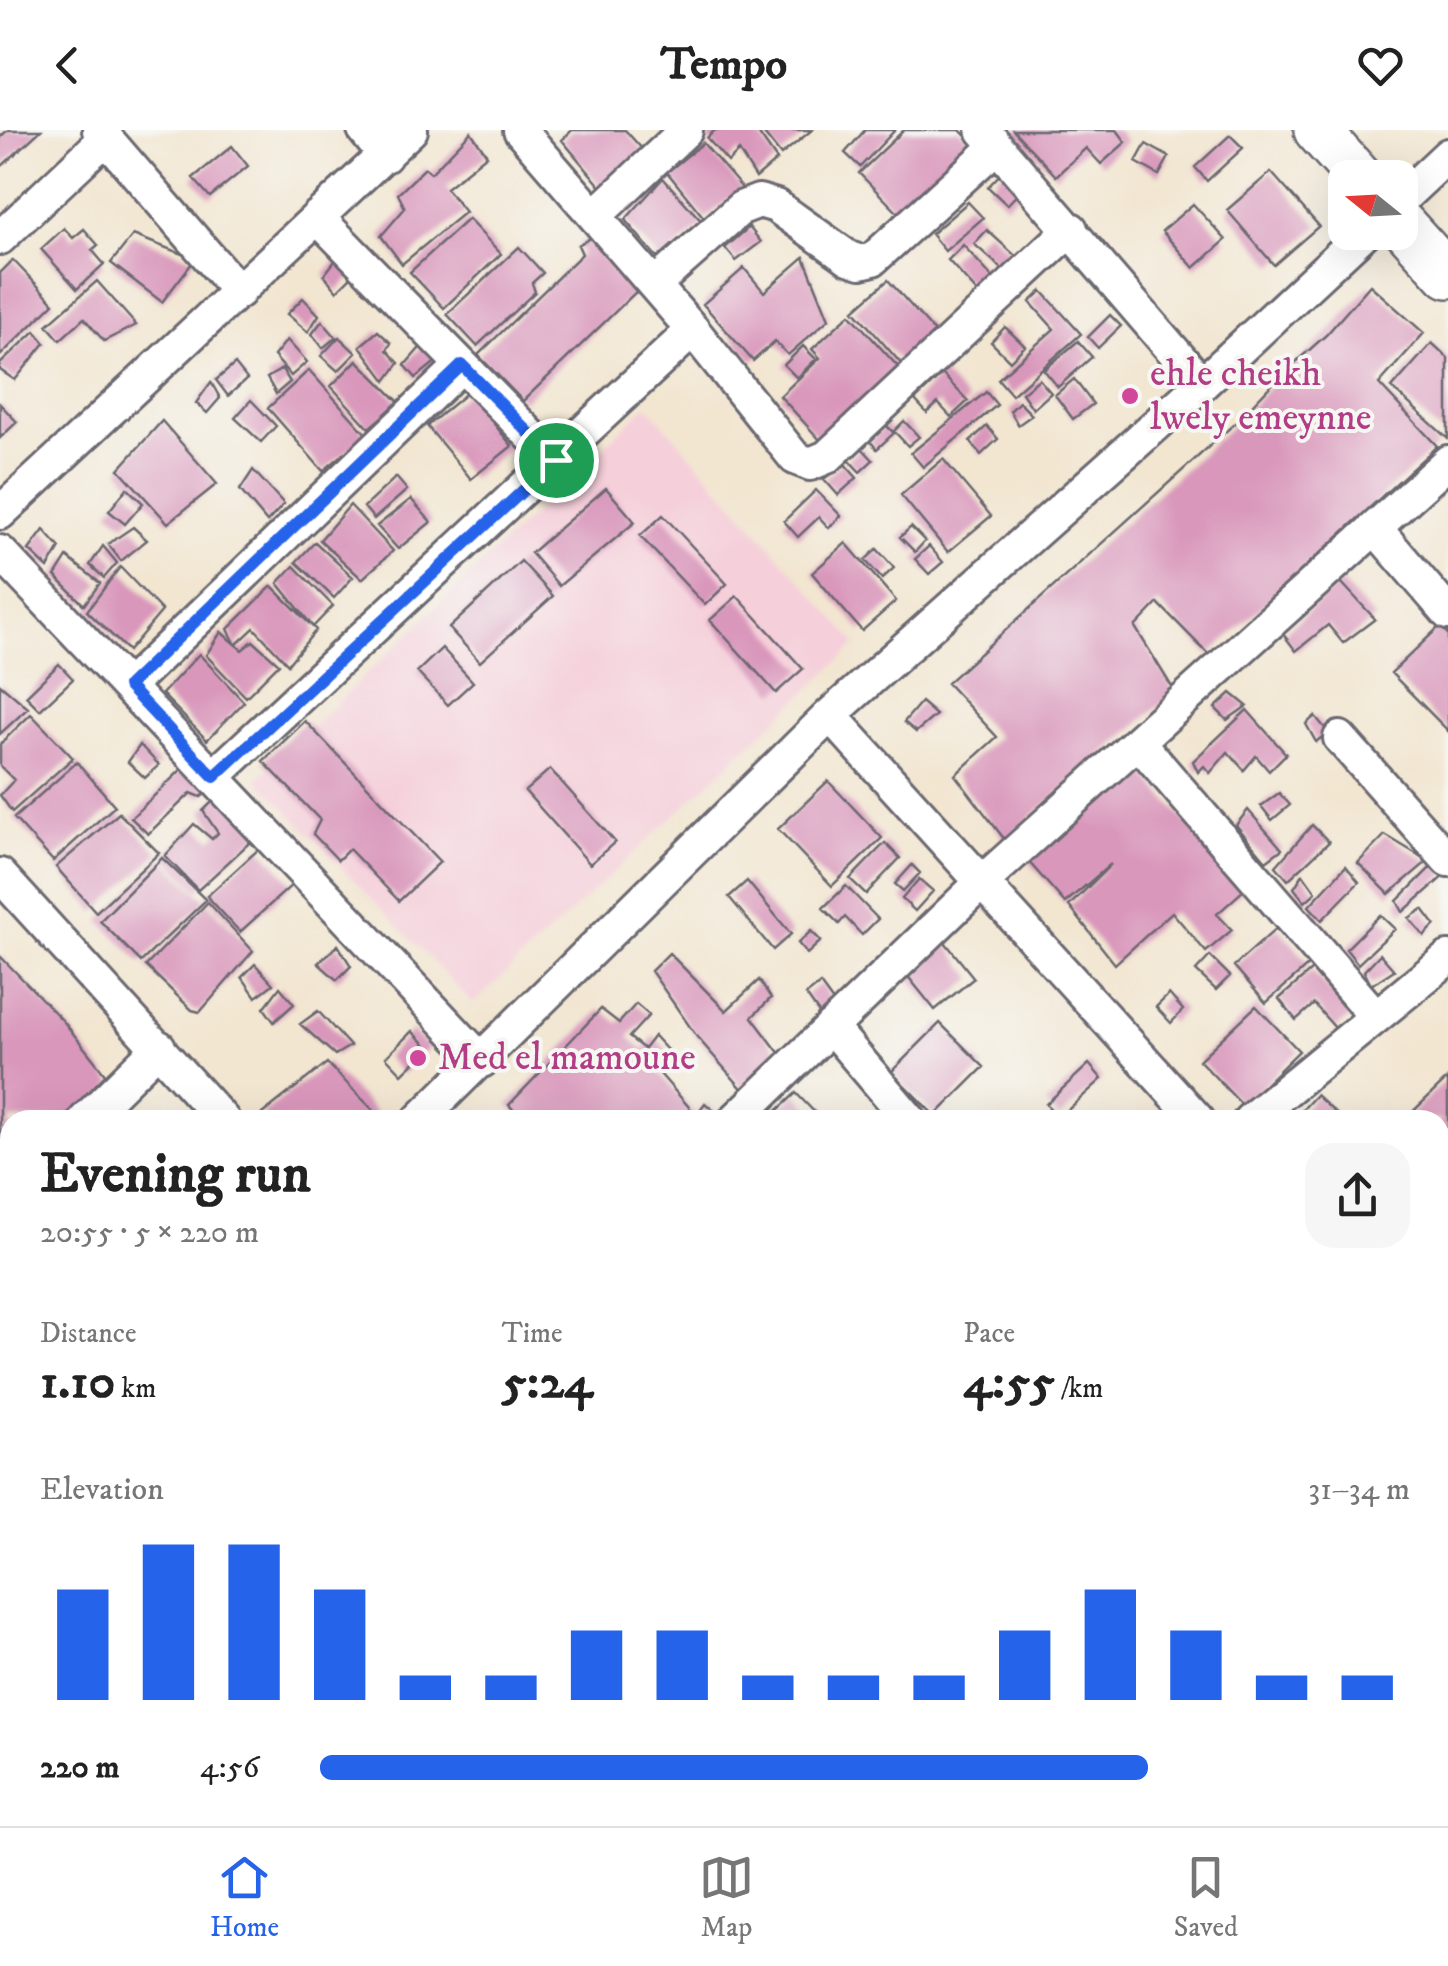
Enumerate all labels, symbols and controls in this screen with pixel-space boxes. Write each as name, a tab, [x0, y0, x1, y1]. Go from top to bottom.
text: Tempo	[661, 37, 787, 93]
icon: back	[40, 38, 95, 93]
icon: heart	[1353, 38, 1408, 93]
north arrow	[1328, 160, 1418, 250]
map controls	[1328, 160, 1418, 250]
place label: ehle cheikh lwely emeynne	[1150, 350, 1371, 442]
marker: ehle cheikh lwely emeynne	[1119, 385, 1141, 407]
pin	[514, 418, 599, 503]
icon: arrive	[529, 433, 584, 488]
place label: Med el mamoune	[438, 1034, 696, 1082]
marker: Med el mamoune	[407, 1047, 429, 1069]
text: Evening run	[40, 1141, 311, 1210]
button: share	[1305, 1143, 1410, 1248]
text: 20:55 · 5 × 220 m	[40, 1213, 259, 1253]
text: Distance	[40, 1316, 136, 1351]
text: Time	[502, 1316, 562, 1351]
text: Pace	[963, 1316, 1015, 1351]
text: 1.10	[40, 1351, 115, 1414]
text: 5:24	[502, 1351, 593, 1414]
text: 4:55	[963, 1351, 1055, 1414]
text: km	[115, 1371, 156, 1406]
text: /km	[1055, 1371, 1103, 1406]
text: Elevation	[40, 1470, 164, 1510]
text: 31–34 m	[1308, 1470, 1410, 1510]
text: 220 m	[40, 1748, 120, 1788]
text: 4:56	[200, 1748, 259, 1788]
tab: Home	[210, 1850, 279, 1945]
tab: Map	[699, 1850, 754, 1945]
tab: Saved	[1174, 1850, 1238, 1945]

